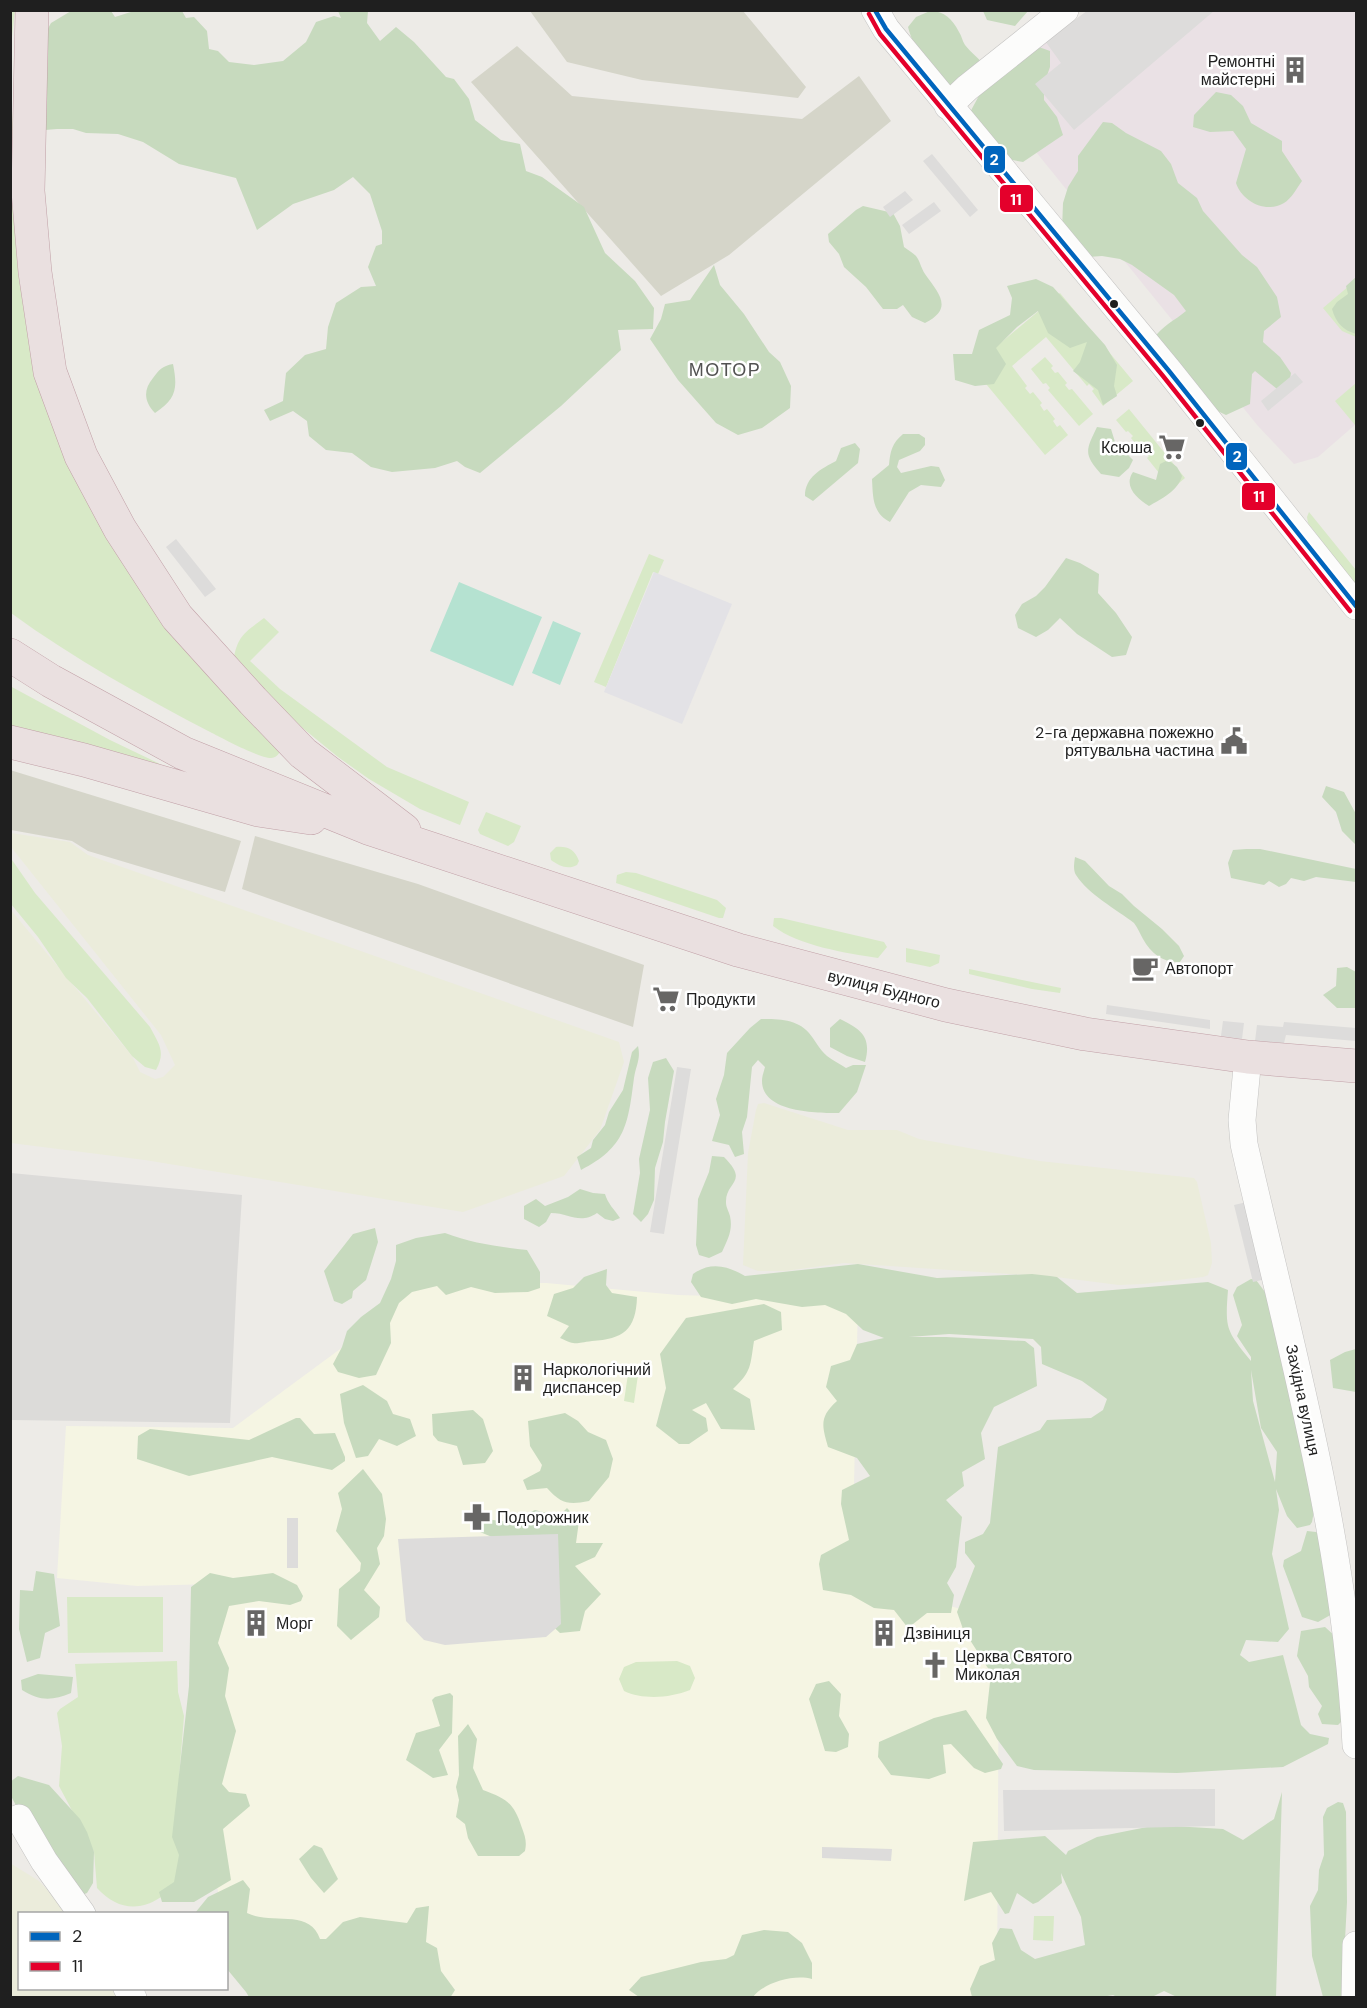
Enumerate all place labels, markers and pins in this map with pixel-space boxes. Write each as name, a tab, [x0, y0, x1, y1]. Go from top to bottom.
place label: Ремонтні майстерні	[1201, 51, 1275, 90]
building icon: Ремонтні майстерні	[1280, 55, 1310, 85]
unlabelled marker	[1108, 298, 1120, 310]
unlabelled marker	[1194, 417, 1206, 429]
supermarket icon: Ксюша	[1157, 432, 1187, 462]
place label: Ксюша	[1101, 437, 1152, 458]
place label: 2-га державна пожежно рятувальна частина	[1035, 722, 1214, 761]
public building icon: 2-га державна пожежно рятувальна частина	[1219, 726, 1249, 756]
cafe icon: Автопорт	[1130, 953, 1160, 983]
place label: Автопорт	[1165, 958, 1234, 979]
supermarket icon: Продукти	[651, 984, 681, 1014]
place label: Продукти	[686, 989, 756, 1010]
place label: Наркологічний диспансер	[543, 1359, 651, 1398]
building icon: Наркологічний диспансер	[508, 1363, 538, 1393]
pharmacy icon: Подорожник	[462, 1502, 492, 1532]
place label: Подорожник	[497, 1507, 589, 1528]
building icon: Морг	[241, 1608, 271, 1638]
place label: Морг	[276, 1613, 313, 1634]
building icon: Дзвіниця	[869, 1618, 899, 1648]
place label: Дзвіниця	[904, 1623, 970, 1644]
place label: Церква Святого Миколая	[955, 1646, 1072, 1685]
church icon: Церква Святого Миколая	[920, 1650, 950, 1680]

